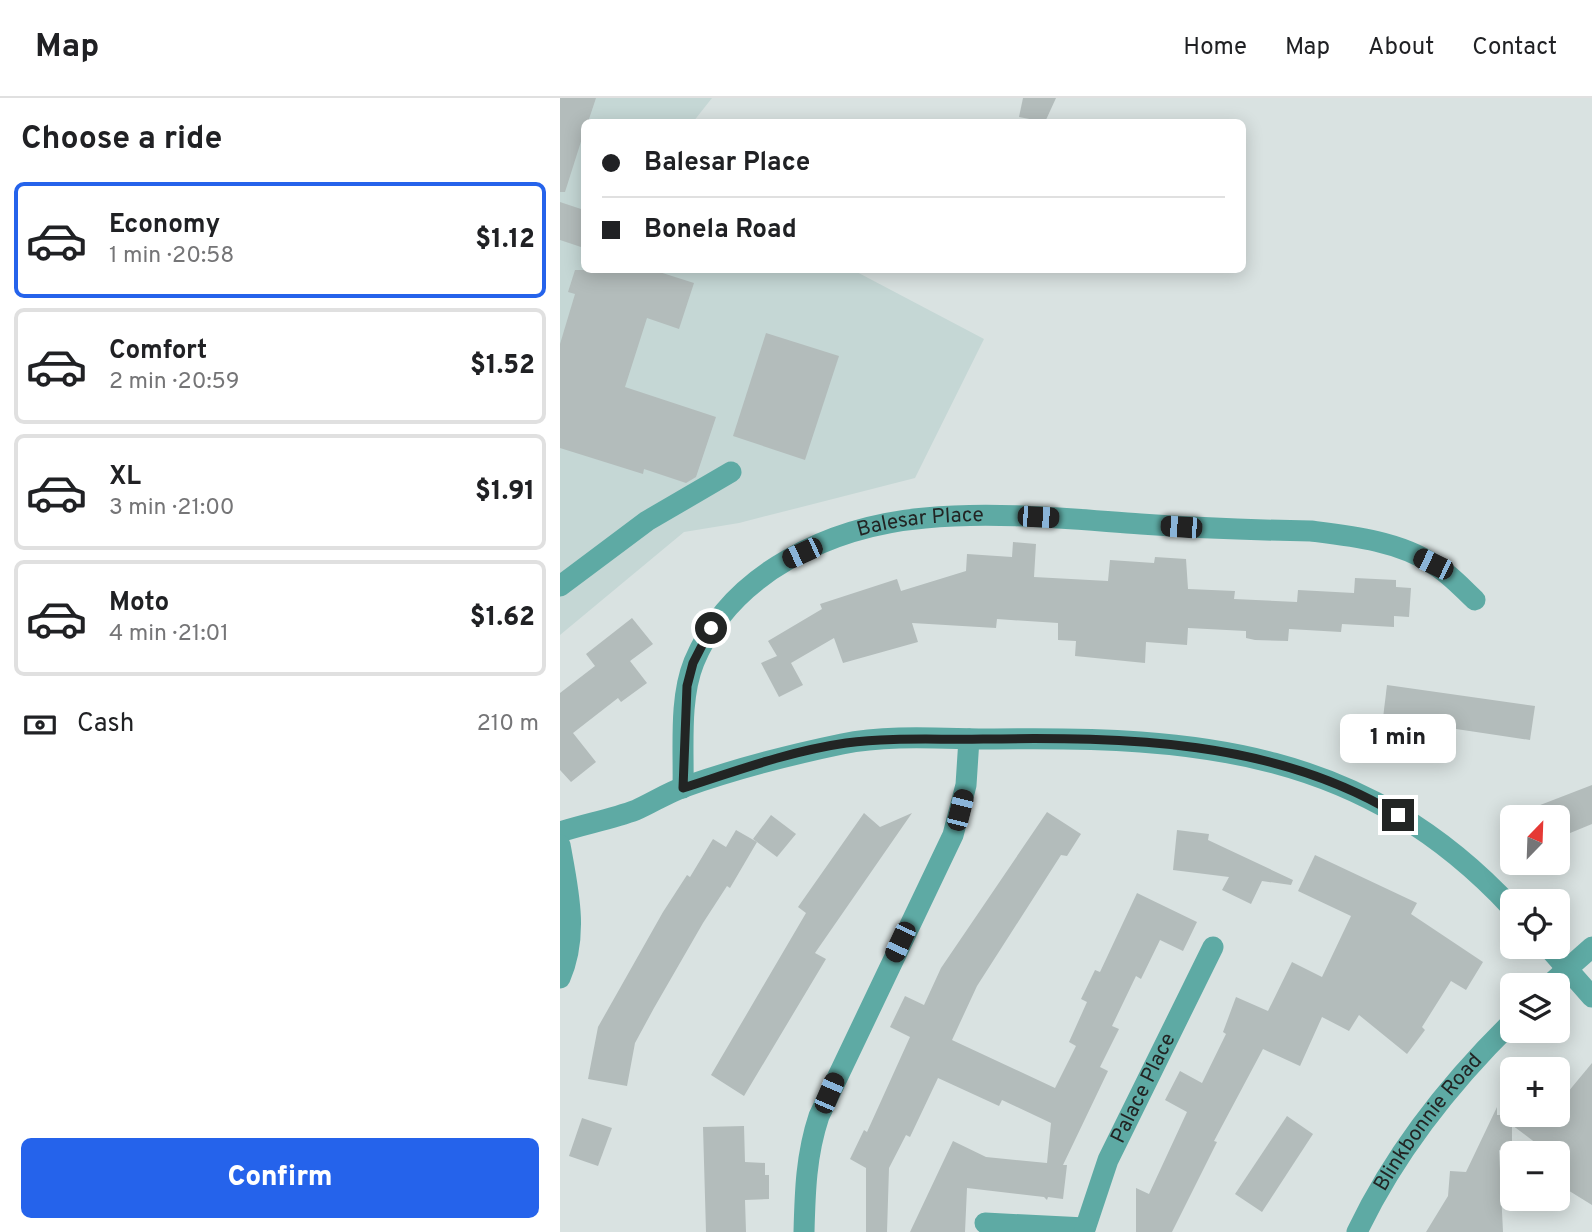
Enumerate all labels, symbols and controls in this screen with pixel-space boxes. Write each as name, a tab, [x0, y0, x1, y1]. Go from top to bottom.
text: Map	[35, 27, 99, 69]
text: Home	[1183, 33, 1247, 63]
text: Map	[1285, 33, 1330, 63]
text: About	[1368, 33, 1434, 63]
text: Contact	[1472, 33, 1557, 63]
text: Choose a ride	[21, 120, 222, 160]
text: Balesar Place	[644, 147, 810, 180]
icon: car	[25, 209, 88, 272]
text: Economy	[109, 209, 220, 242]
text: Bonela Road	[644, 214, 797, 247]
text: $1.12	[475, 224, 535, 257]
text: 1 min · 20:58	[109, 242, 234, 271]
icon: car	[25, 335, 88, 398]
text: Comfort	[109, 335, 207, 368]
text: $1.52	[470, 350, 535, 383]
text: 2 min · 20:59	[109, 368, 239, 397]
icon: car	[25, 461, 88, 524]
text: XL	[109, 461, 141, 494]
text: $1.91	[475, 476, 535, 509]
text: 3 min · 21:00	[109, 494, 235, 523]
street label: Balesar Place	[854, 502, 984, 543]
car	[1017, 505, 1060, 529]
car	[1160, 515, 1203, 539]
car	[779, 535, 826, 571]
car	[1410, 545, 1457, 583]
icon: car	[25, 587, 88, 650]
text: Moto	[109, 587, 169, 620]
text: $1.62	[470, 602, 535, 635]
route start	[695, 612, 727, 644]
text: 4 min · 21:01	[109, 620, 229, 649]
icon: cash	[21, 706, 59, 744]
text: Cash	[77, 708, 134, 741]
text: 210 m	[477, 710, 539, 739]
callout: 1 min	[1340, 714, 1456, 762]
text: 1 min	[1370, 724, 1426, 753]
car	[945, 787, 976, 833]
route end	[1382, 799, 1414, 831]
north arrow	[1500, 805, 1570, 875]
map controls	[1500, 805, 1570, 1211]
button: locate	[1500, 889, 1570, 959]
car	[882, 919, 919, 965]
button: layers	[1500, 973, 1570, 1043]
street label: Palace Place	[1105, 1028, 1182, 1148]
street label: Blinkbonnie Road	[1368, 1048, 1488, 1196]
button: +	[1500, 1057, 1570, 1127]
car	[812, 1070, 847, 1116]
button: Confirm	[21, 1138, 539, 1218]
button: −	[1500, 1141, 1570, 1211]

